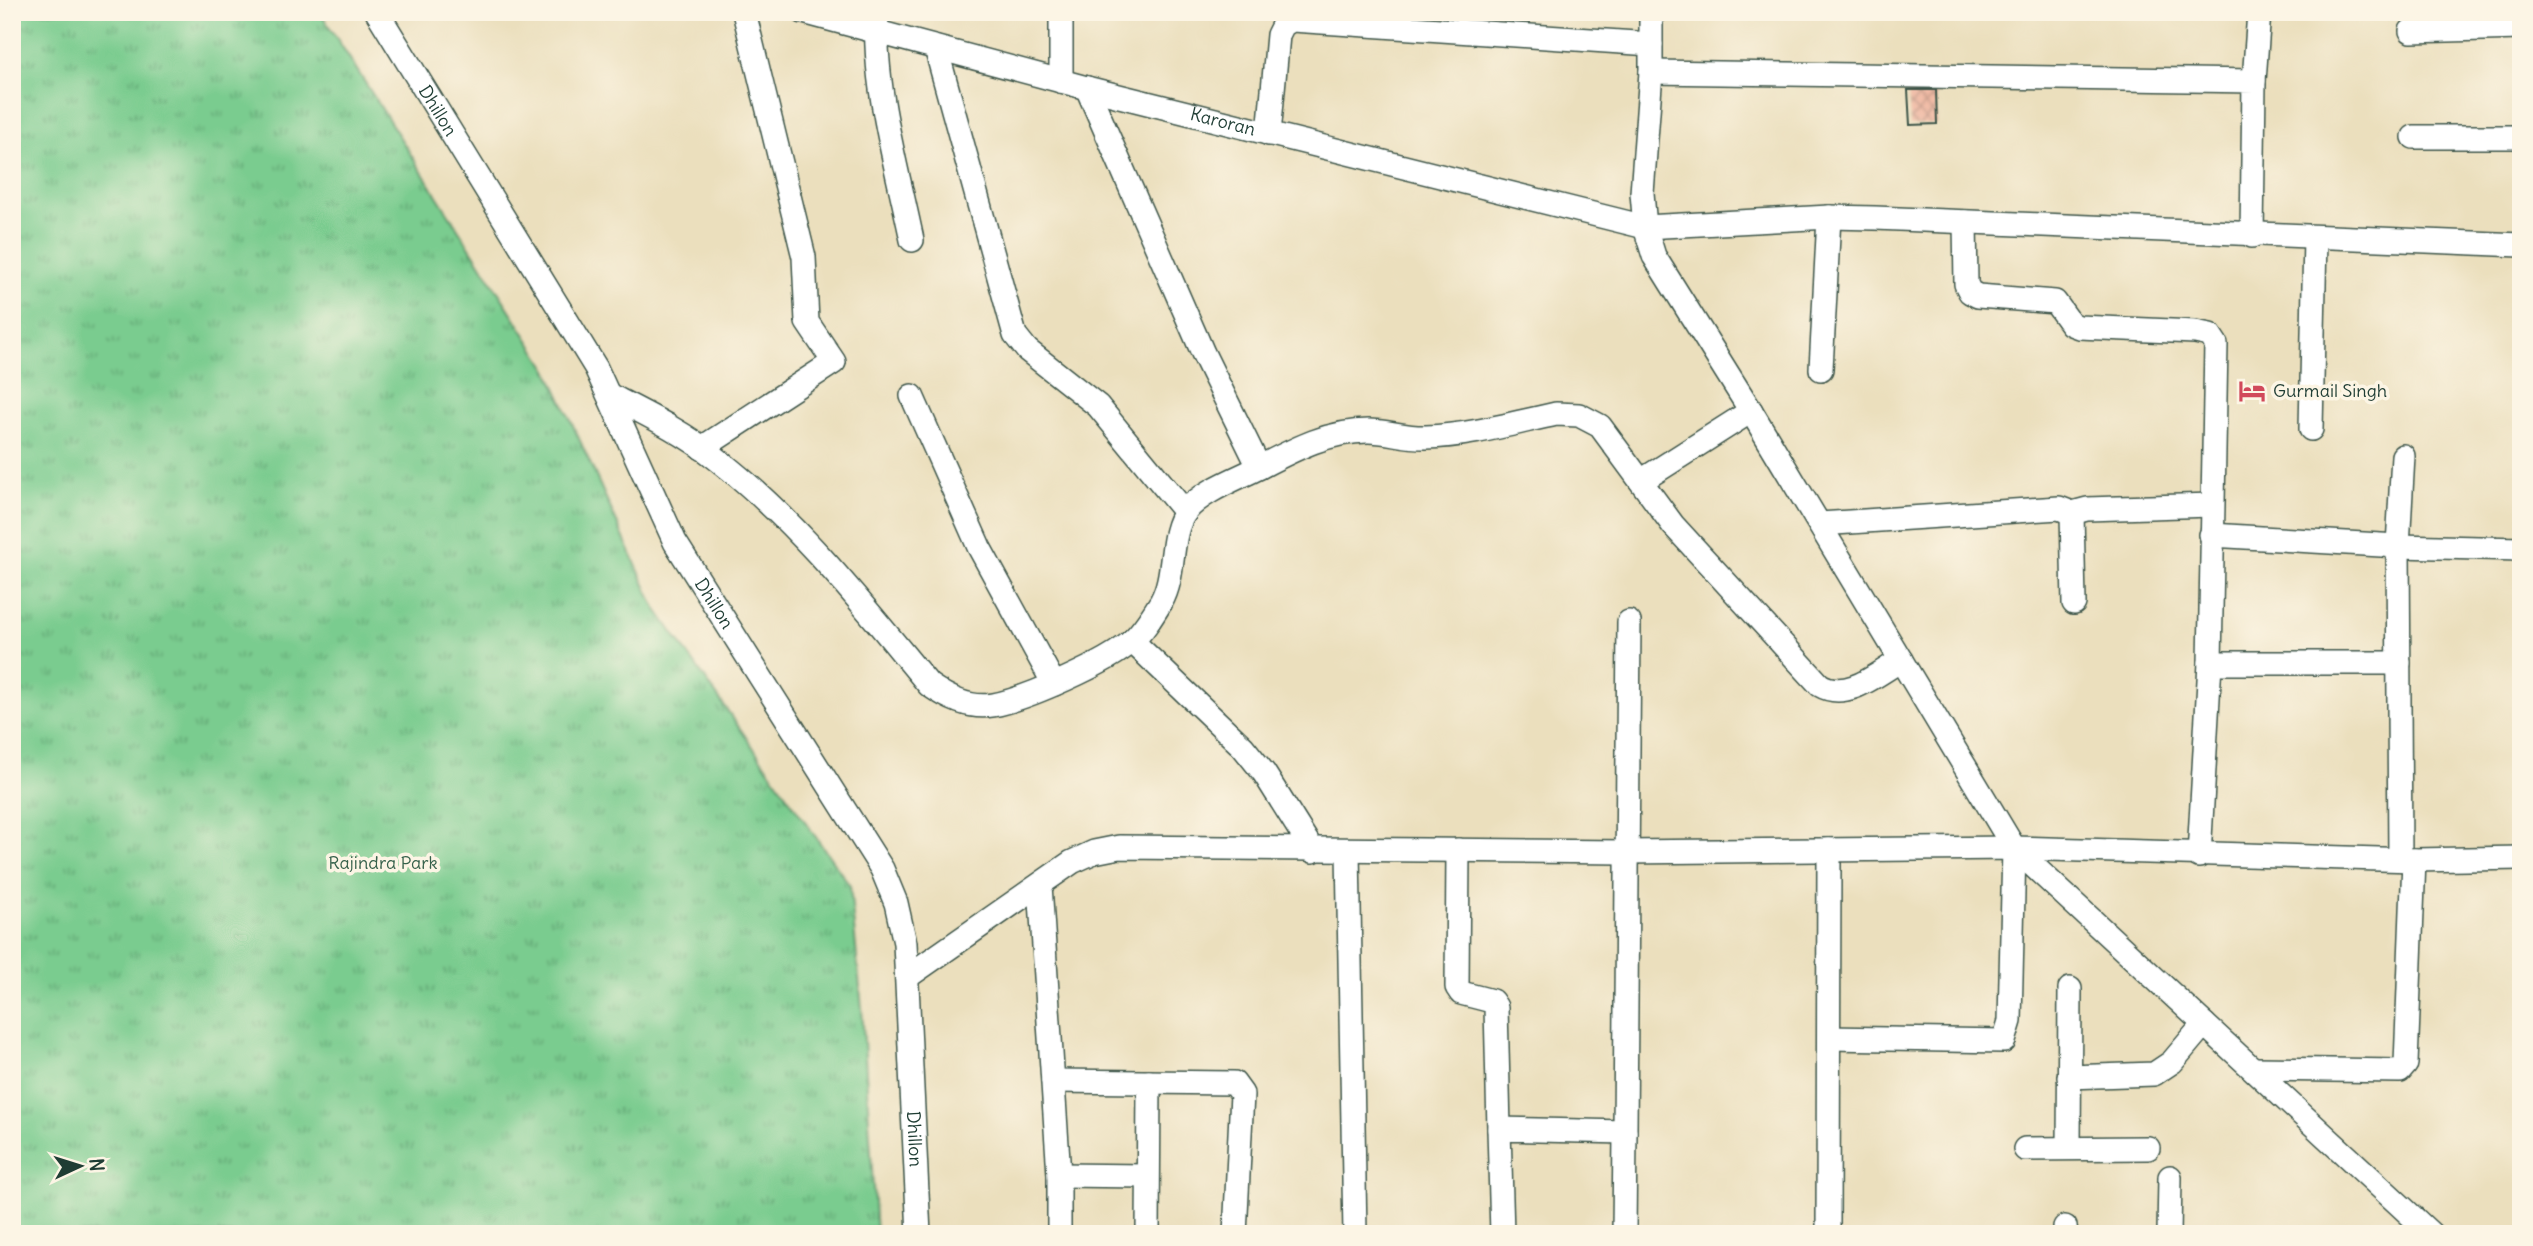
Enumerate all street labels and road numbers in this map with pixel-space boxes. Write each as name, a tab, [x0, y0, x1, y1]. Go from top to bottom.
street label: Dhillon	[414, 81, 463, 140]
street label: Karoran	[1188, 102, 1258, 141]
street label: Dhillon	[690, 574, 739, 633]
street label: Dhillon	[902, 1110, 928, 1167]

